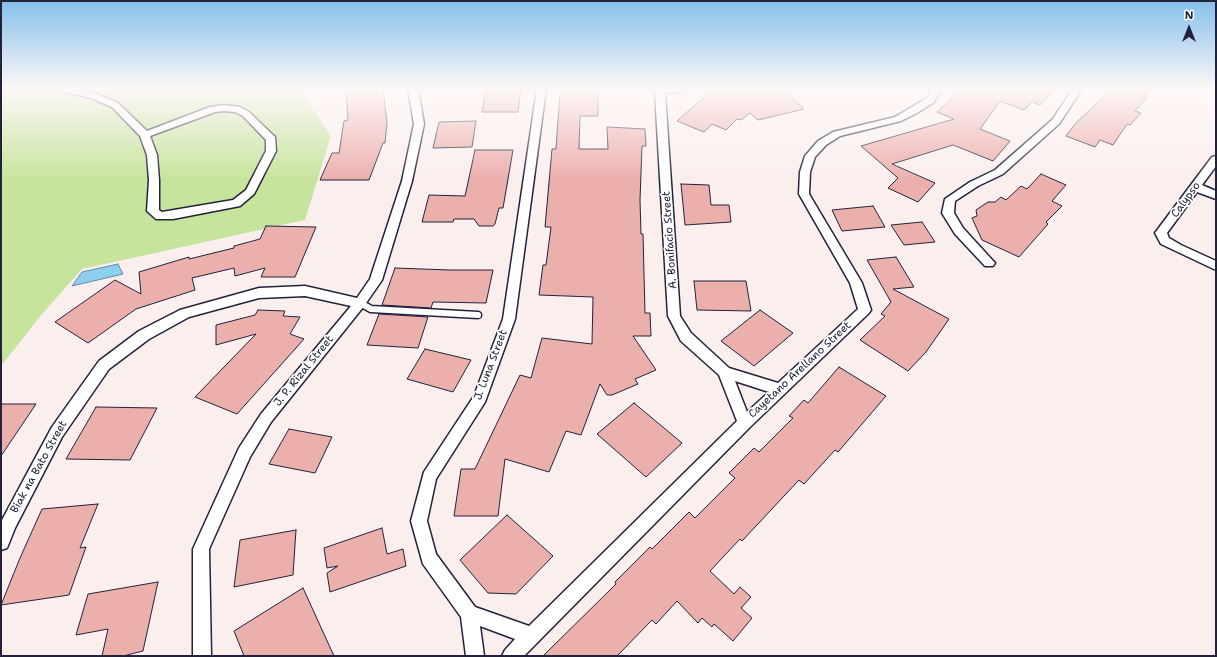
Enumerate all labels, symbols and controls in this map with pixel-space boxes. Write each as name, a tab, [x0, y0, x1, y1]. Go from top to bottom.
north arrow	[1169, 8, 1209, 48]
text: N	[1185, 8, 1193, 23]
street label: Calypso	[1169, 180, 1203, 220]
street label: A. Bonifacio Street	[660, 191, 680, 289]
street label: Cayetano Arellano Street	[746, 319, 854, 421]
street label: J. Luna Street	[472, 328, 510, 402]
street label: J. P. Rizal Street	[271, 333, 337, 409]
street label: Biak na Bato Street	[8, 418, 70, 516]

